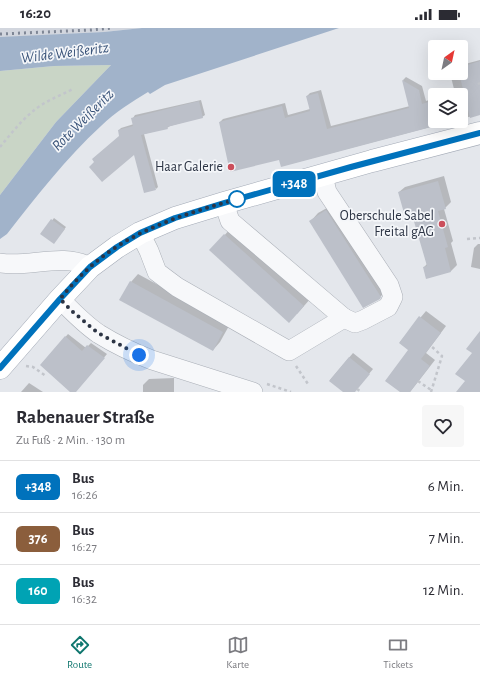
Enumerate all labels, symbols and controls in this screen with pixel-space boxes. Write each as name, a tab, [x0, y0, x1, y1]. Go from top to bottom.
text: 16:20	[20, 6, 51, 21]
water label: Wilde Weißeritz	[20, 40, 110, 66]
north arrow	[428, 40, 468, 80]
map controls	[428, 40, 468, 128]
water label: Rote Weißeritz	[49, 86, 117, 154]
button: layers	[428, 88, 468, 128]
place label: Haar Galerie	[155, 160, 223, 174]
marker: Haar Galerie	[226, 162, 236, 172]
line badge: +348	[266, 171, 322, 197]
text: +348	[281, 177, 307, 191]
unlabelled marker	[228, 190, 246, 208]
place label: Oberschule Sabel Freital gAG	[340, 209, 434, 239]
marker: Oberschule Sabel Freital gAG	[437, 219, 447, 229]
your location	[129, 345, 149, 365]
button: heart	[422, 405, 464, 447]
text: Rabenauer Straße	[16, 408, 154, 427]
text: Zu Fuß · 2 Min. · 130 m	[16, 434, 125, 447]
text: Bus	[72, 471, 94, 486]
text: 6 Min.	[428, 479, 464, 494]
text: +348	[25, 480, 51, 494]
text: 16:26	[72, 489, 98, 502]
text: Bus	[72, 523, 94, 538]
text: 7 Min.	[429, 531, 464, 546]
text: 376	[29, 532, 47, 546]
text: 16:27	[72, 541, 97, 554]
text: Bus	[72, 575, 94, 590]
text: 12 Min.	[423, 583, 464, 598]
text: 160	[28, 584, 48, 598]
text: 16:32	[72, 593, 97, 606]
tab: Route	[67, 634, 92, 671]
tab: Karte	[226, 634, 249, 671]
tab: Tickets	[383, 634, 413, 671]

